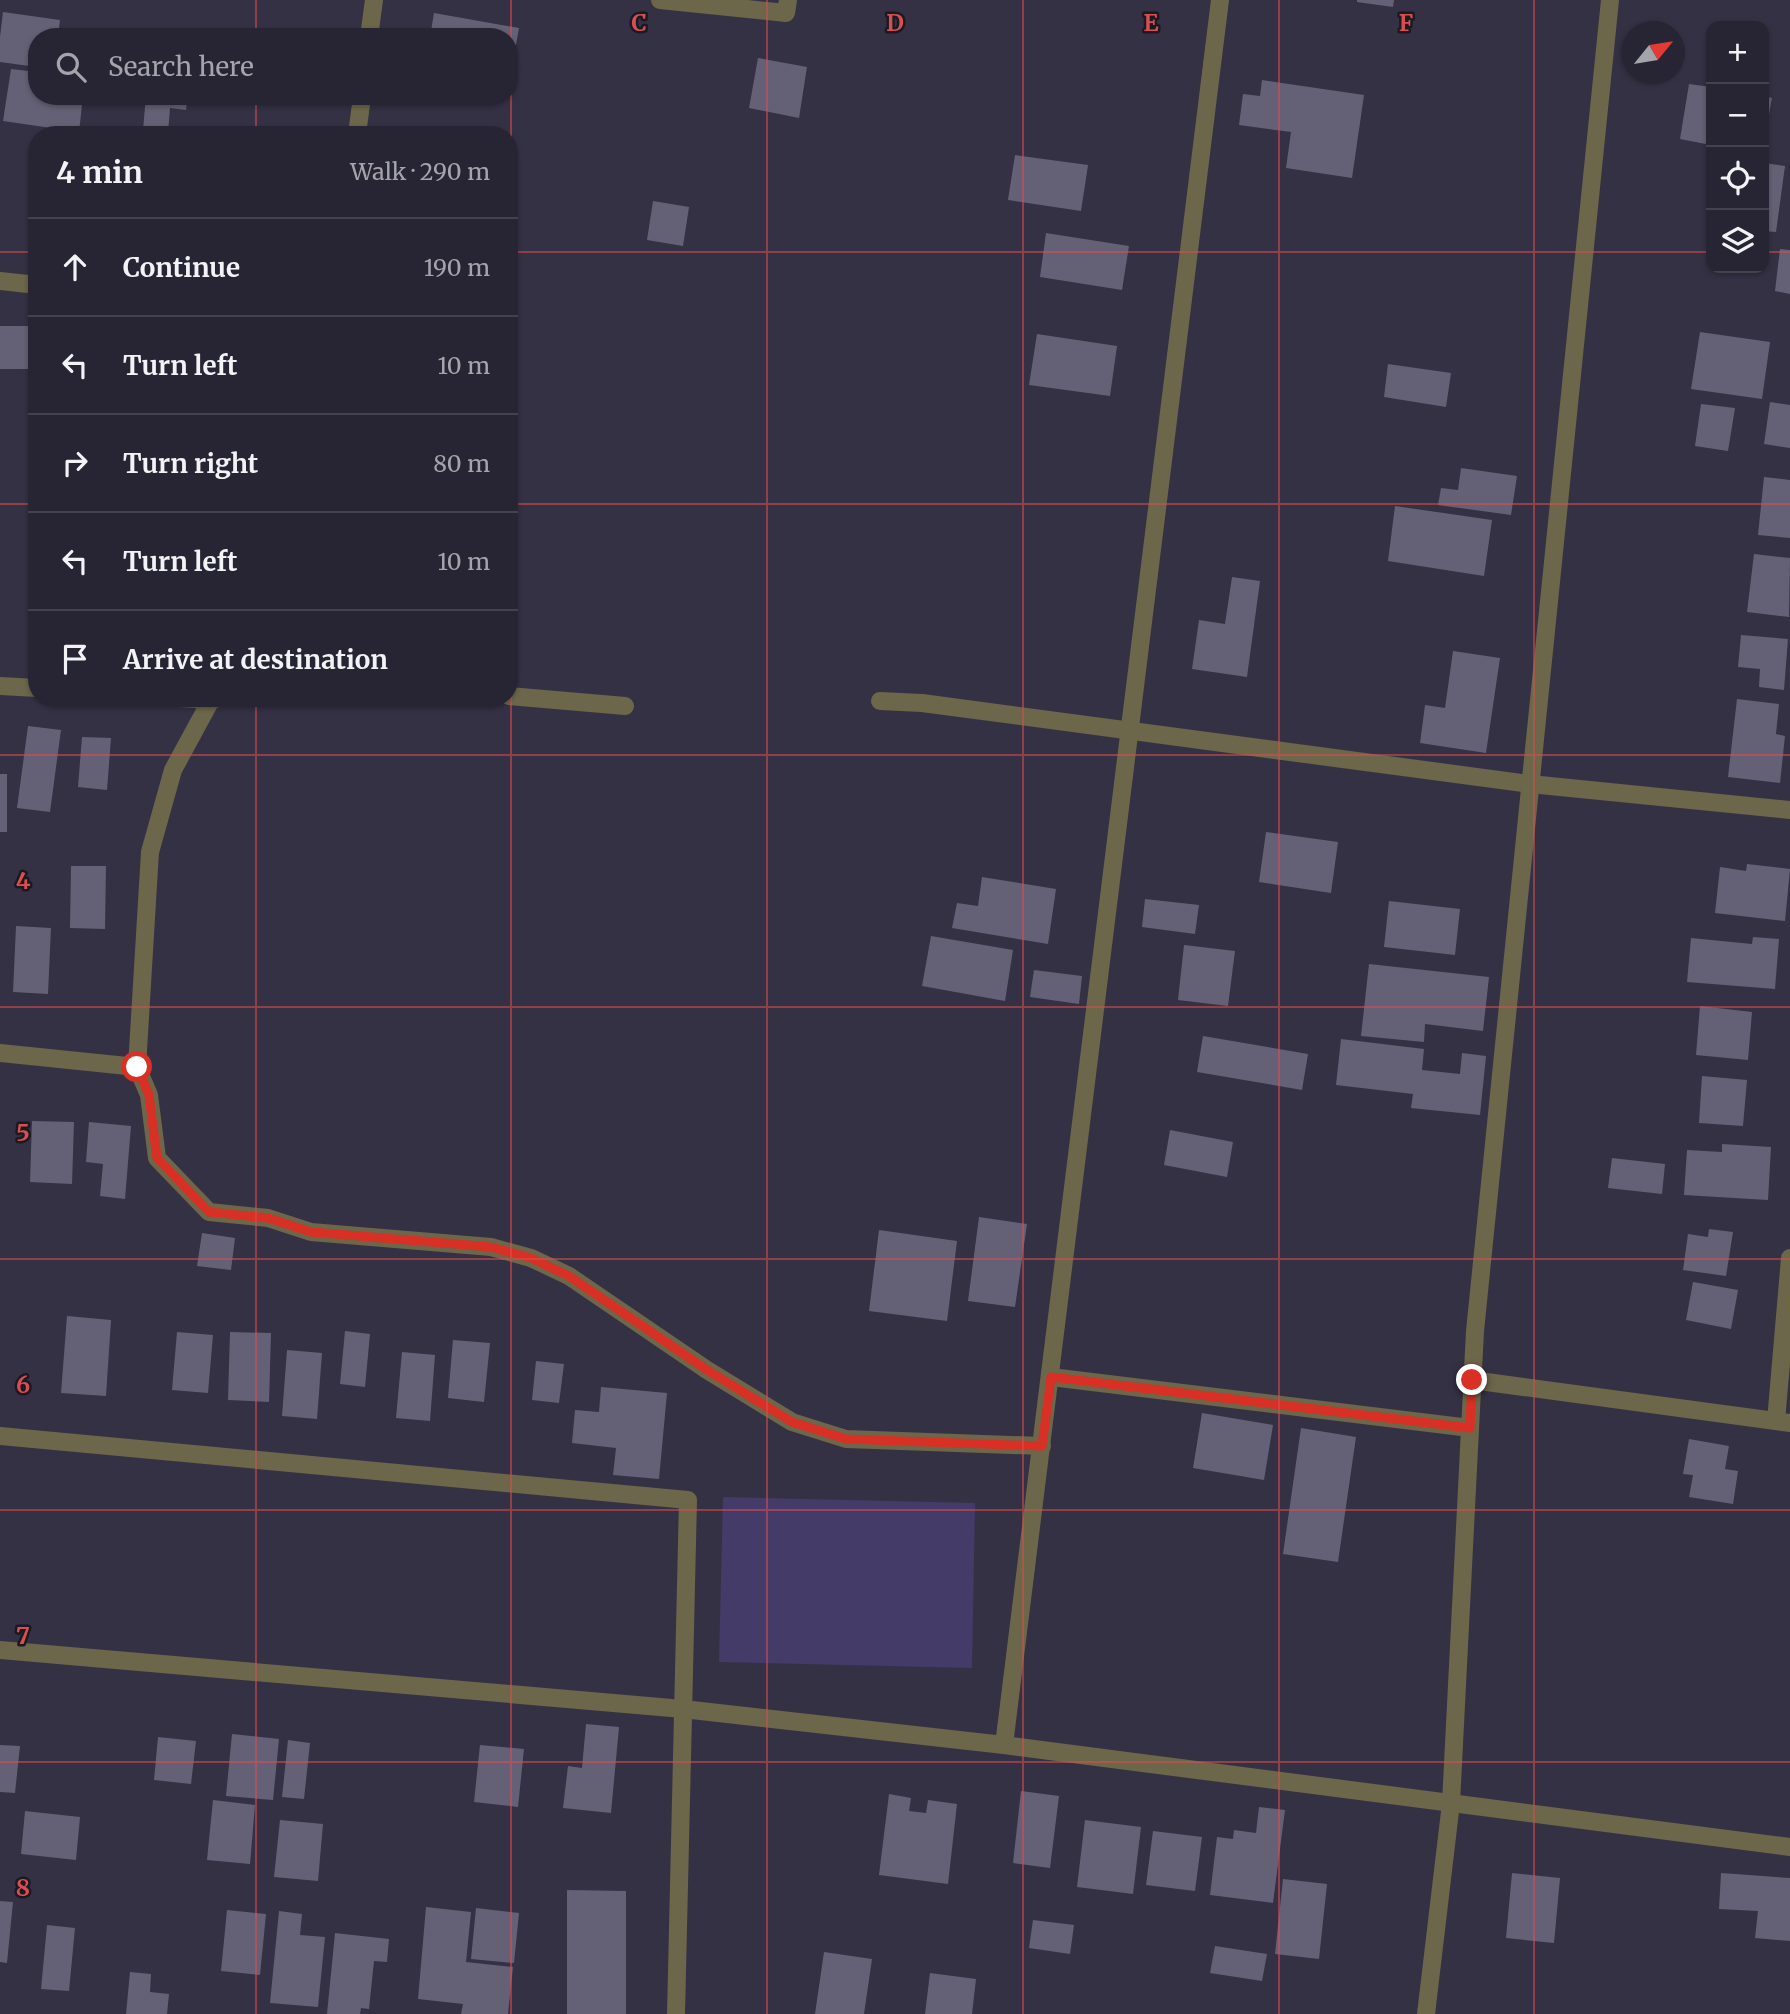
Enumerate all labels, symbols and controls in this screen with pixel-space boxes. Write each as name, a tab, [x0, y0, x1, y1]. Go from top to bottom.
text: C	[631, 8, 647, 37]
text: D	[886, 8, 904, 37]
text: E	[1143, 8, 1159, 37]
text: F	[1399, 8, 1413, 37]
north arrow	[1622, 21, 1685, 84]
map controls	[1706, 21, 1769, 273]
button: +	[1706, 21, 1769, 84]
search box	[28, 28, 518, 105]
icon: search	[52, 48, 90, 86]
text: Search here	[108, 50, 254, 83]
button: −	[1706, 84, 1769, 147]
button: locate	[1706, 147, 1769, 210]
text: 4 min	[56, 153, 143, 191]
text: Walk · 290 m	[350, 157, 490, 186]
button: layers	[1706, 210, 1769, 273]
icon: ahead	[56, 248, 94, 286]
text: Continue	[123, 251, 240, 284]
text: 190 m	[424, 253, 490, 282]
icon: left	[56, 346, 94, 384]
text: Turn left	[123, 349, 237, 382]
text: 10 m	[437, 351, 490, 380]
icon: right	[56, 444, 94, 482]
text: Turn right	[123, 447, 258, 480]
text: 80 m	[433, 449, 490, 478]
icon: left	[56, 542, 94, 580]
text: Turn left	[123, 545, 237, 578]
text: 10 m	[437, 547, 490, 576]
icon: arrive	[56, 640, 94, 678]
text: Arrive at destination	[123, 643, 388, 676]
text: 4	[16, 866, 31, 895]
route start	[121, 1051, 152, 1082]
text: 5	[16, 1118, 30, 1147]
route end	[1456, 1364, 1487, 1395]
text: 6	[16, 1370, 30, 1399]
text: 7	[16, 1621, 30, 1650]
text: 8	[16, 1873, 30, 1902]

